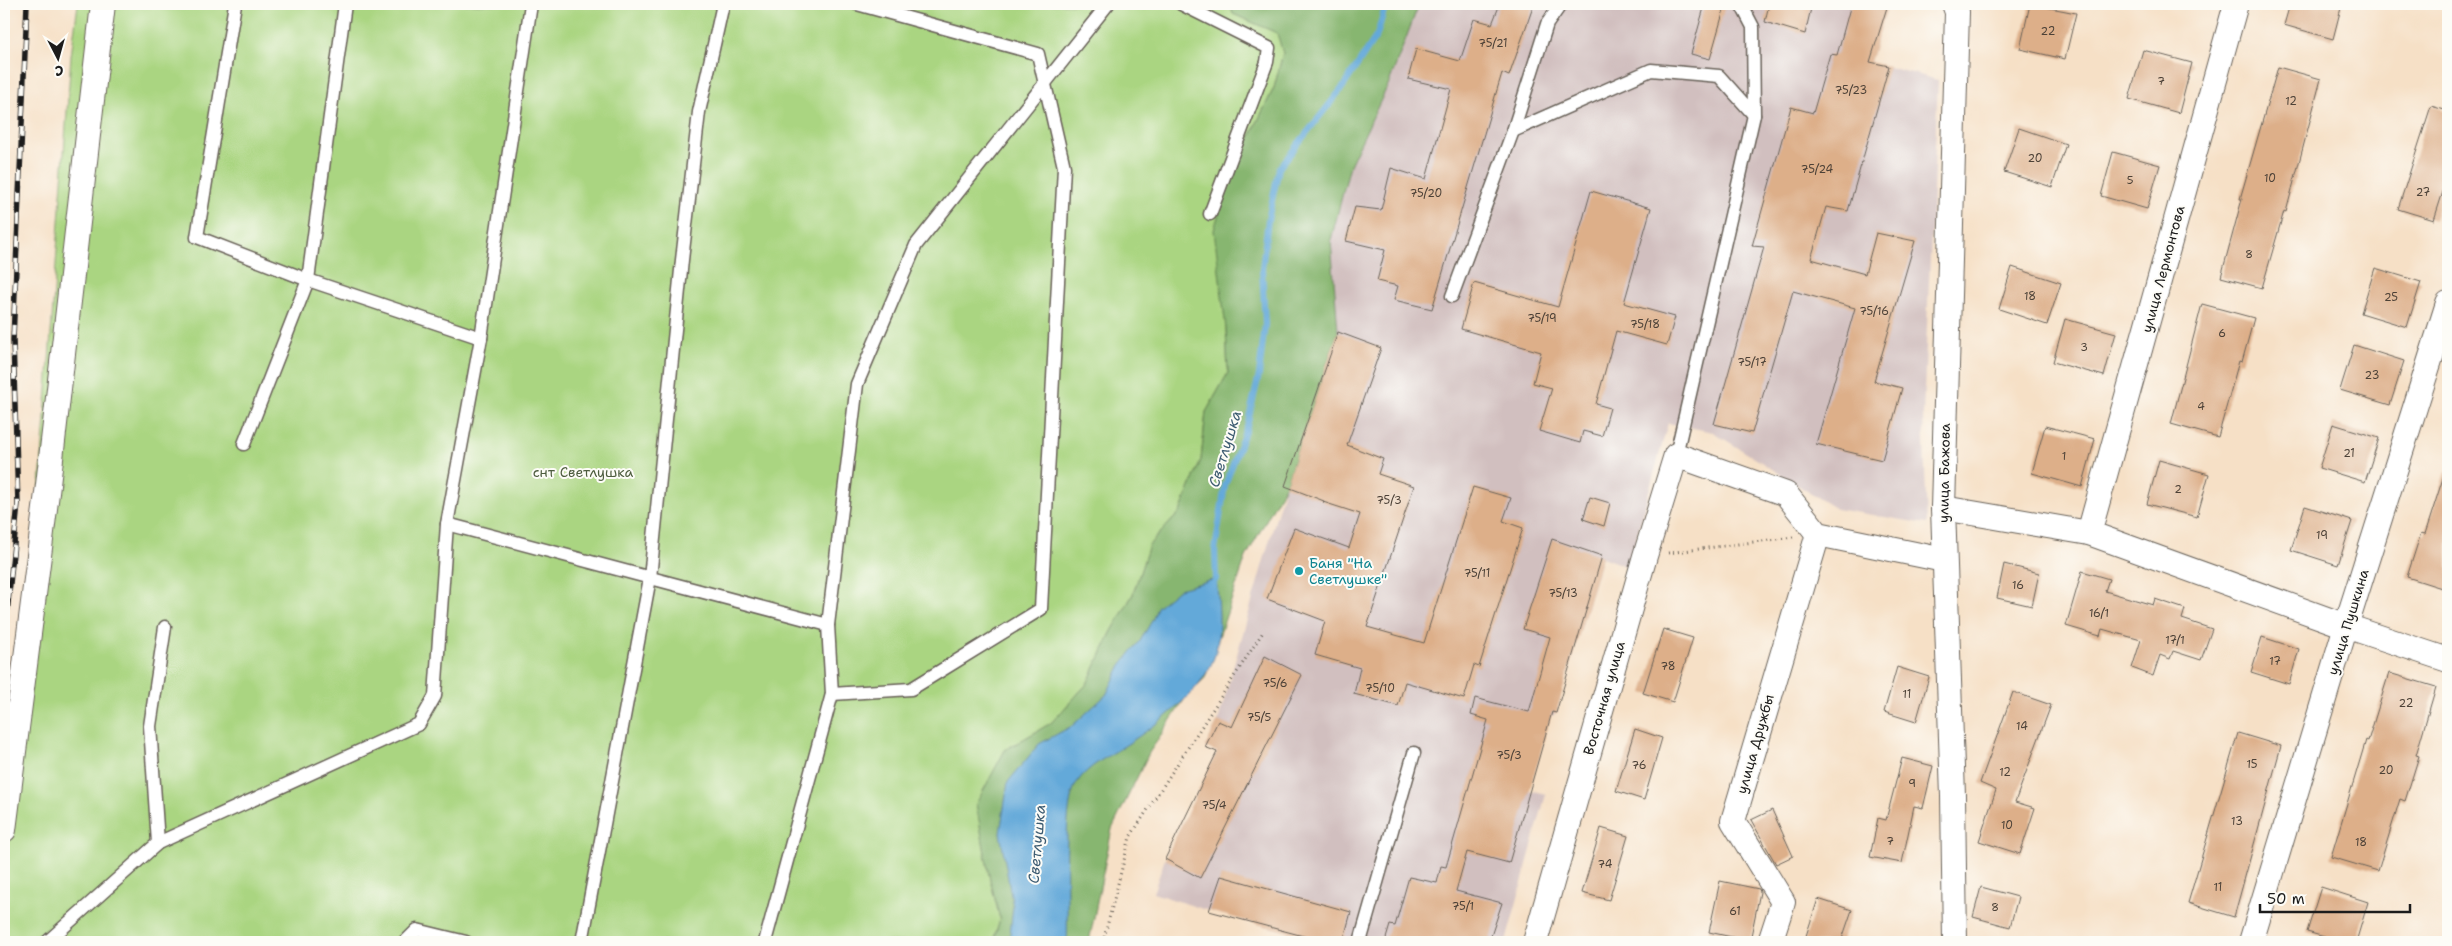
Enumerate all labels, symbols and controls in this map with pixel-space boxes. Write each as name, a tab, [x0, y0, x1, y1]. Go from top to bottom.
house number: 22	[2041, 24, 2055, 39]
north arrow	[32, 32, 82, 82]
house number: 75/21	[1478, 36, 1508, 51]
text: С	[54, 62, 65, 80]
house number: 7	[2157, 74, 2165, 89]
house number: 75/23	[1835, 83, 1867, 98]
house number: 12	[2285, 94, 2297, 109]
house number: 20	[2027, 151, 2043, 166]
house number: 75/24	[1801, 162, 1833, 177]
house number: 10	[2264, 171, 2276, 186]
house number: 5	[2127, 173, 2134, 188]
house number: 27	[2416, 185, 2431, 200]
house number: 75/20	[1410, 186, 1442, 201]
street label: улица Лермонтова	[2137, 203, 2189, 334]
house number: 8	[2245, 247, 2253, 262]
house number: 18	[2024, 289, 2036, 304]
house number: 25	[2384, 290, 2398, 305]
house number: 75/16	[1859, 304, 1889, 319]
house number: 75/19	[1527, 311, 1557, 326]
house number: 75/18	[1630, 317, 1660, 332]
house number: 6	[2218, 326, 2226, 341]
house number: 3	[2080, 340, 2088, 355]
house number: 75/17	[1737, 355, 1767, 370]
house number: 23	[2365, 368, 2379, 383]
house number: 4	[2197, 399, 2205, 414]
water label: Светлушка	[1204, 408, 1246, 490]
street label: улица Бажова	[1934, 423, 1954, 523]
house number: 21	[2343, 446, 2355, 461]
house number: 1	[2062, 449, 2066, 464]
park label: снт Светлушка	[533, 463, 634, 481]
house number: 2	[2174, 482, 2182, 497]
house number: 75/3	[1376, 493, 1402, 508]
house number: 19	[2316, 528, 2328, 543]
place label: Баня "На Светлушке"	[1309, 554, 1387, 588]
marker: Баня "На Светлушке"	[1293, 565, 1305, 577]
house number: 75/11	[1464, 566, 1490, 581]
street label: улица Пушкина	[2323, 567, 2373, 677]
house number: 16	[2012, 578, 2024, 593]
house number: 75/13	[1548, 586, 1578, 601]
house number: 16/1	[2089, 606, 2109, 621]
house number: 17/1	[2165, 633, 2185, 648]
street label: Восточная улица	[1579, 639, 1629, 757]
house number: 17	[2269, 654, 2281, 669]
house number: 78	[1661, 659, 1675, 674]
house number: 75/6	[1262, 676, 1288, 691]
house number: 75/10	[1365, 681, 1395, 696]
house number: 11	[1903, 687, 1911, 702]
street label: улица Дружбы	[1732, 692, 1778, 796]
house number: 22	[2399, 696, 2413, 711]
house number: 75/5	[1247, 710, 1272, 725]
house number: 14	[2016, 719, 2028, 734]
house number: 75/3	[1496, 748, 1522, 763]
house number: 15	[2246, 757, 2258, 772]
house number: 76	[1632, 758, 1646, 773]
house number: 20	[2378, 763, 2394, 778]
house number: 12	[1999, 765, 2011, 780]
house number: 9	[1908, 776, 1916, 791]
house number: 75/4	[1202, 798, 1227, 813]
water label: Светлушка	[1024, 804, 1050, 884]
house number: 13	[2231, 814, 2243, 829]
house number: 10	[2001, 818, 2013, 833]
house number: 7	[1886, 834, 1894, 849]
house number: 18	[2355, 835, 2367, 850]
house number: 74	[1598, 857, 1613, 872]
house number: 11	[2214, 880, 2222, 895]
scale bar	[2260, 881, 2410, 913]
text: 50 m	[2267, 889, 2305, 909]
house number: 75/1	[1452, 899, 1474, 914]
house number: 8	[1991, 900, 1999, 915]
house number: 61	[1729, 904, 1741, 919]

